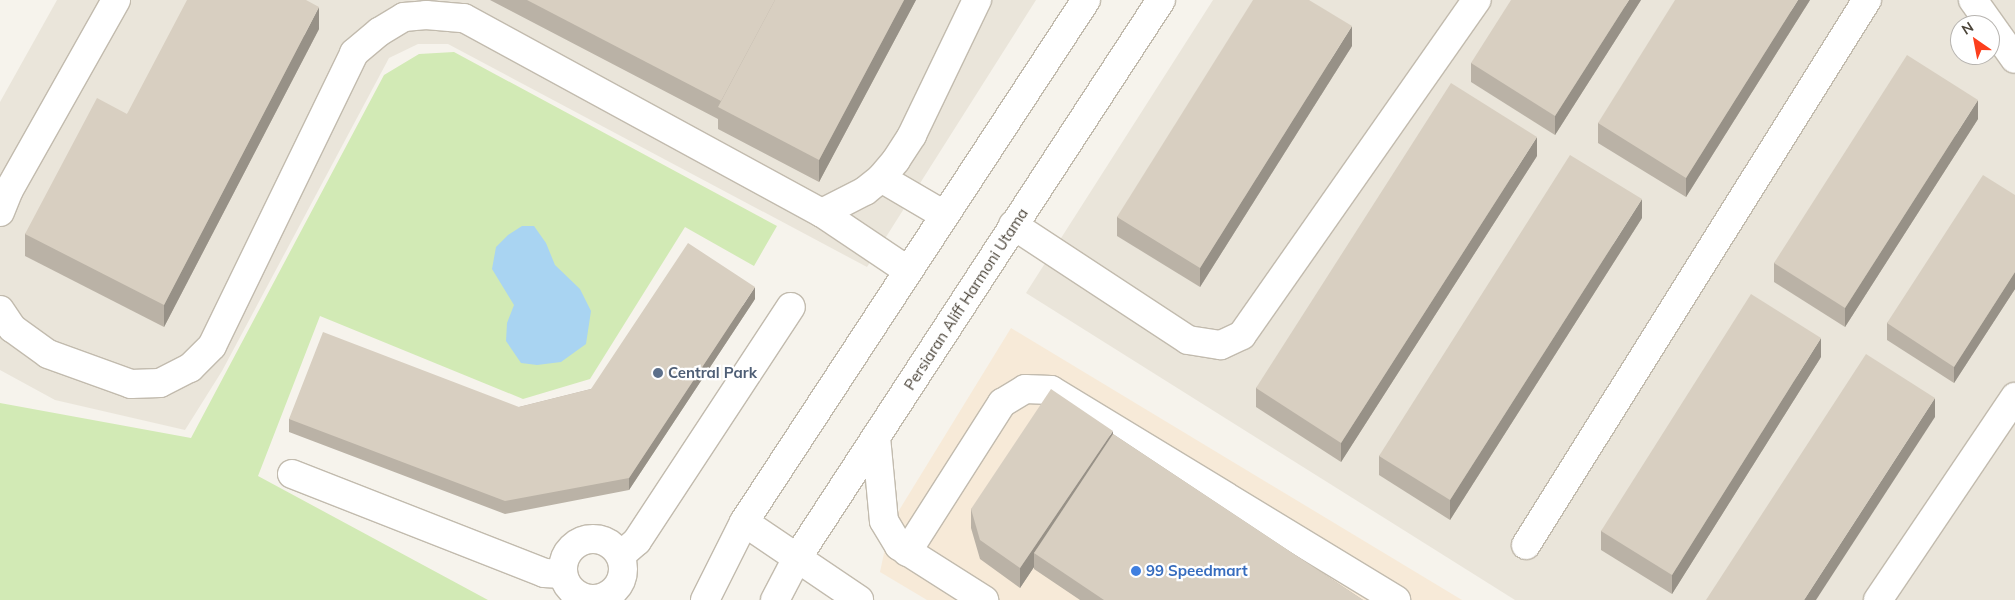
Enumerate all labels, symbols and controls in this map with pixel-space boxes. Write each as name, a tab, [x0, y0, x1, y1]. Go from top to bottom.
north arrow	[1950, 15, 2000, 65]
text: N	[1958, 18, 1977, 39]
street label: Persiaran Aliff Harmoni Utama	[900, 205, 1032, 393]
place label: Central Park	[668, 364, 757, 382]
marker: Central Park	[652, 367, 664, 379]
place label: 99 Speedmart	[1146, 562, 1248, 580]
marker: 99 Speedmart	[1130, 565, 1142, 577]

